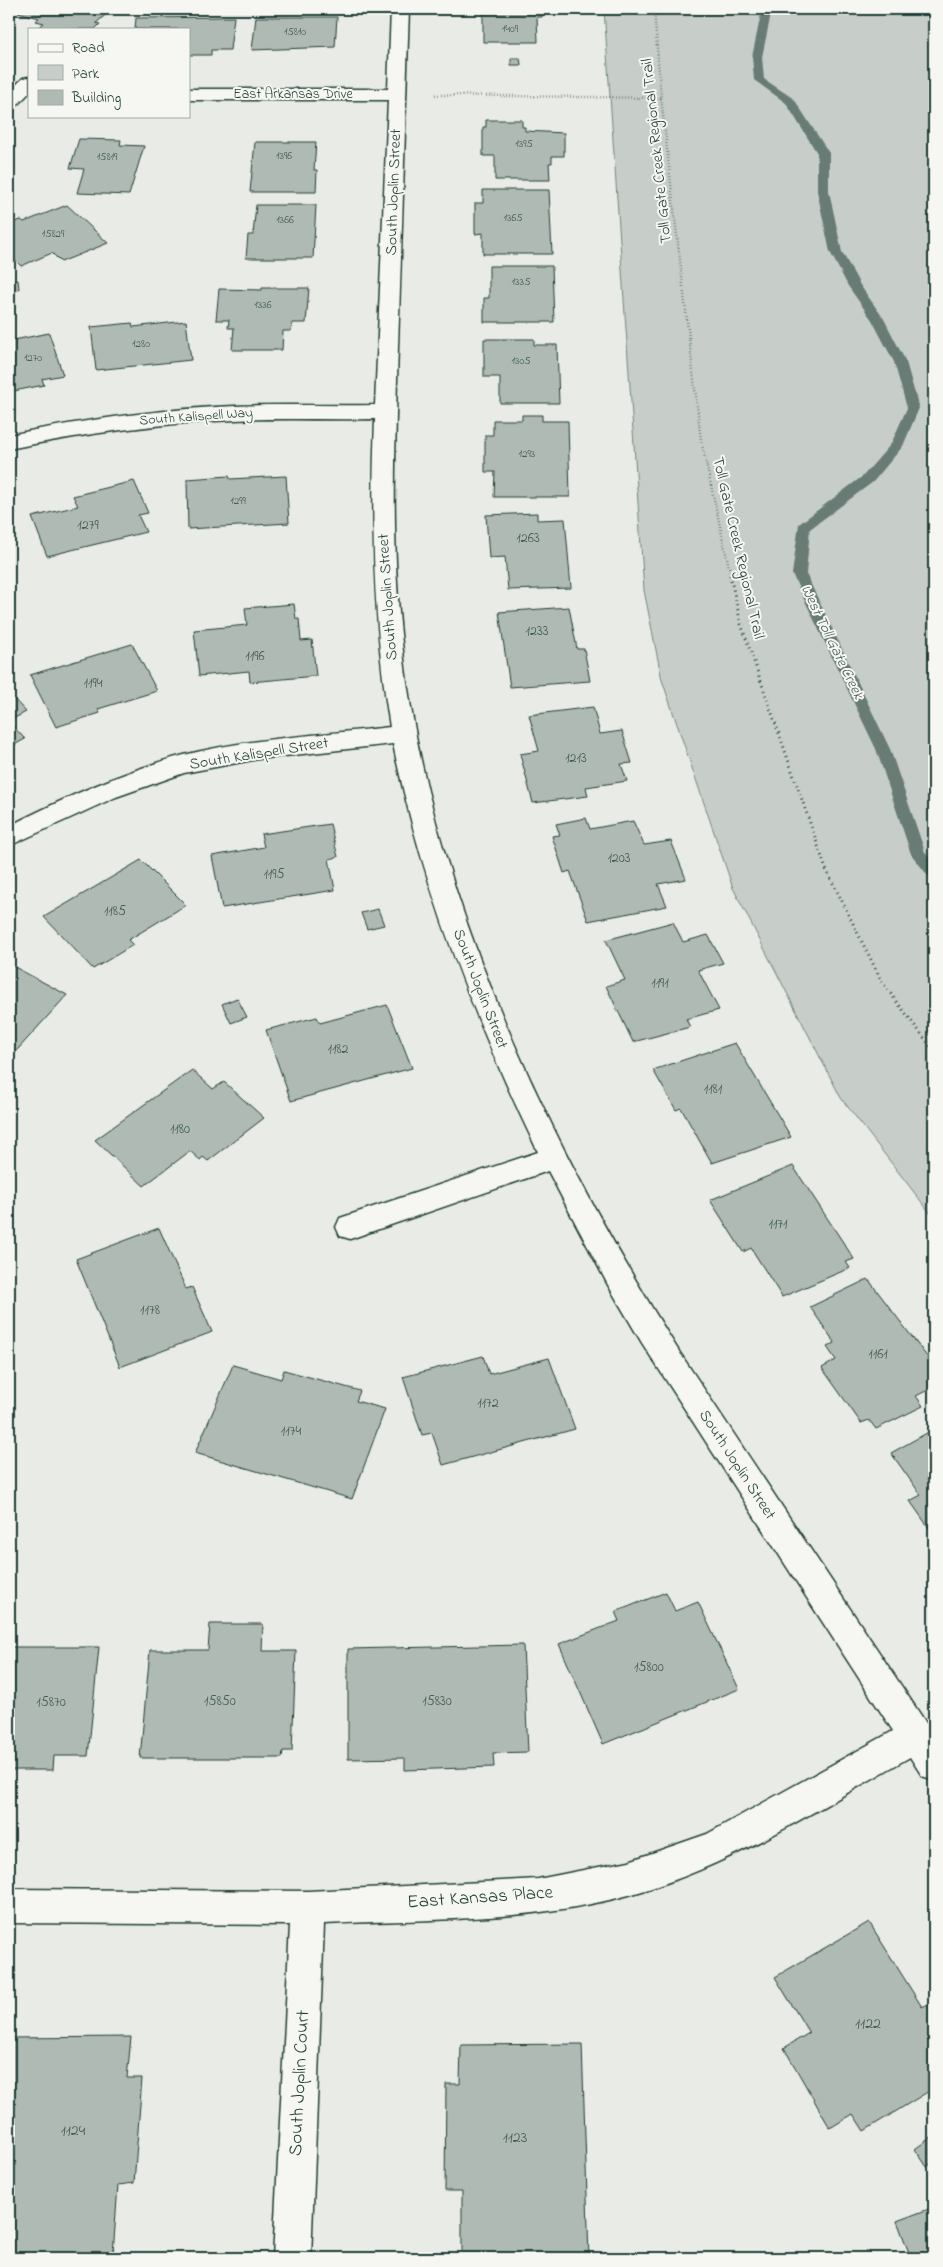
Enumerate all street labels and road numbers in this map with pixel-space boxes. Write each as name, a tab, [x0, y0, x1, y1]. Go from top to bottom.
street label: Toll Gate Creek Regional Trail	[635, 57, 679, 245]
street label: East Arkansas Drive	[233, 84, 353, 105]
street label: South Joplin Street	[380, 128, 408, 256]
street label: South Kalispell Way	[139, 403, 254, 432]
street label: Toll Gate Creek Regional Trail	[705, 455, 771, 642]
street label: South Joplin Street	[372, 532, 404, 661]
street label: South Kalispell Street	[188, 731, 331, 777]
street label: South Joplin Street	[446, 926, 514, 1053]
street label: South Joplin Street	[692, 1405, 782, 1525]
street label: East Kansas Place	[406, 1879, 554, 1917]
street label: South Joplin Court	[283, 2009, 317, 2157]

